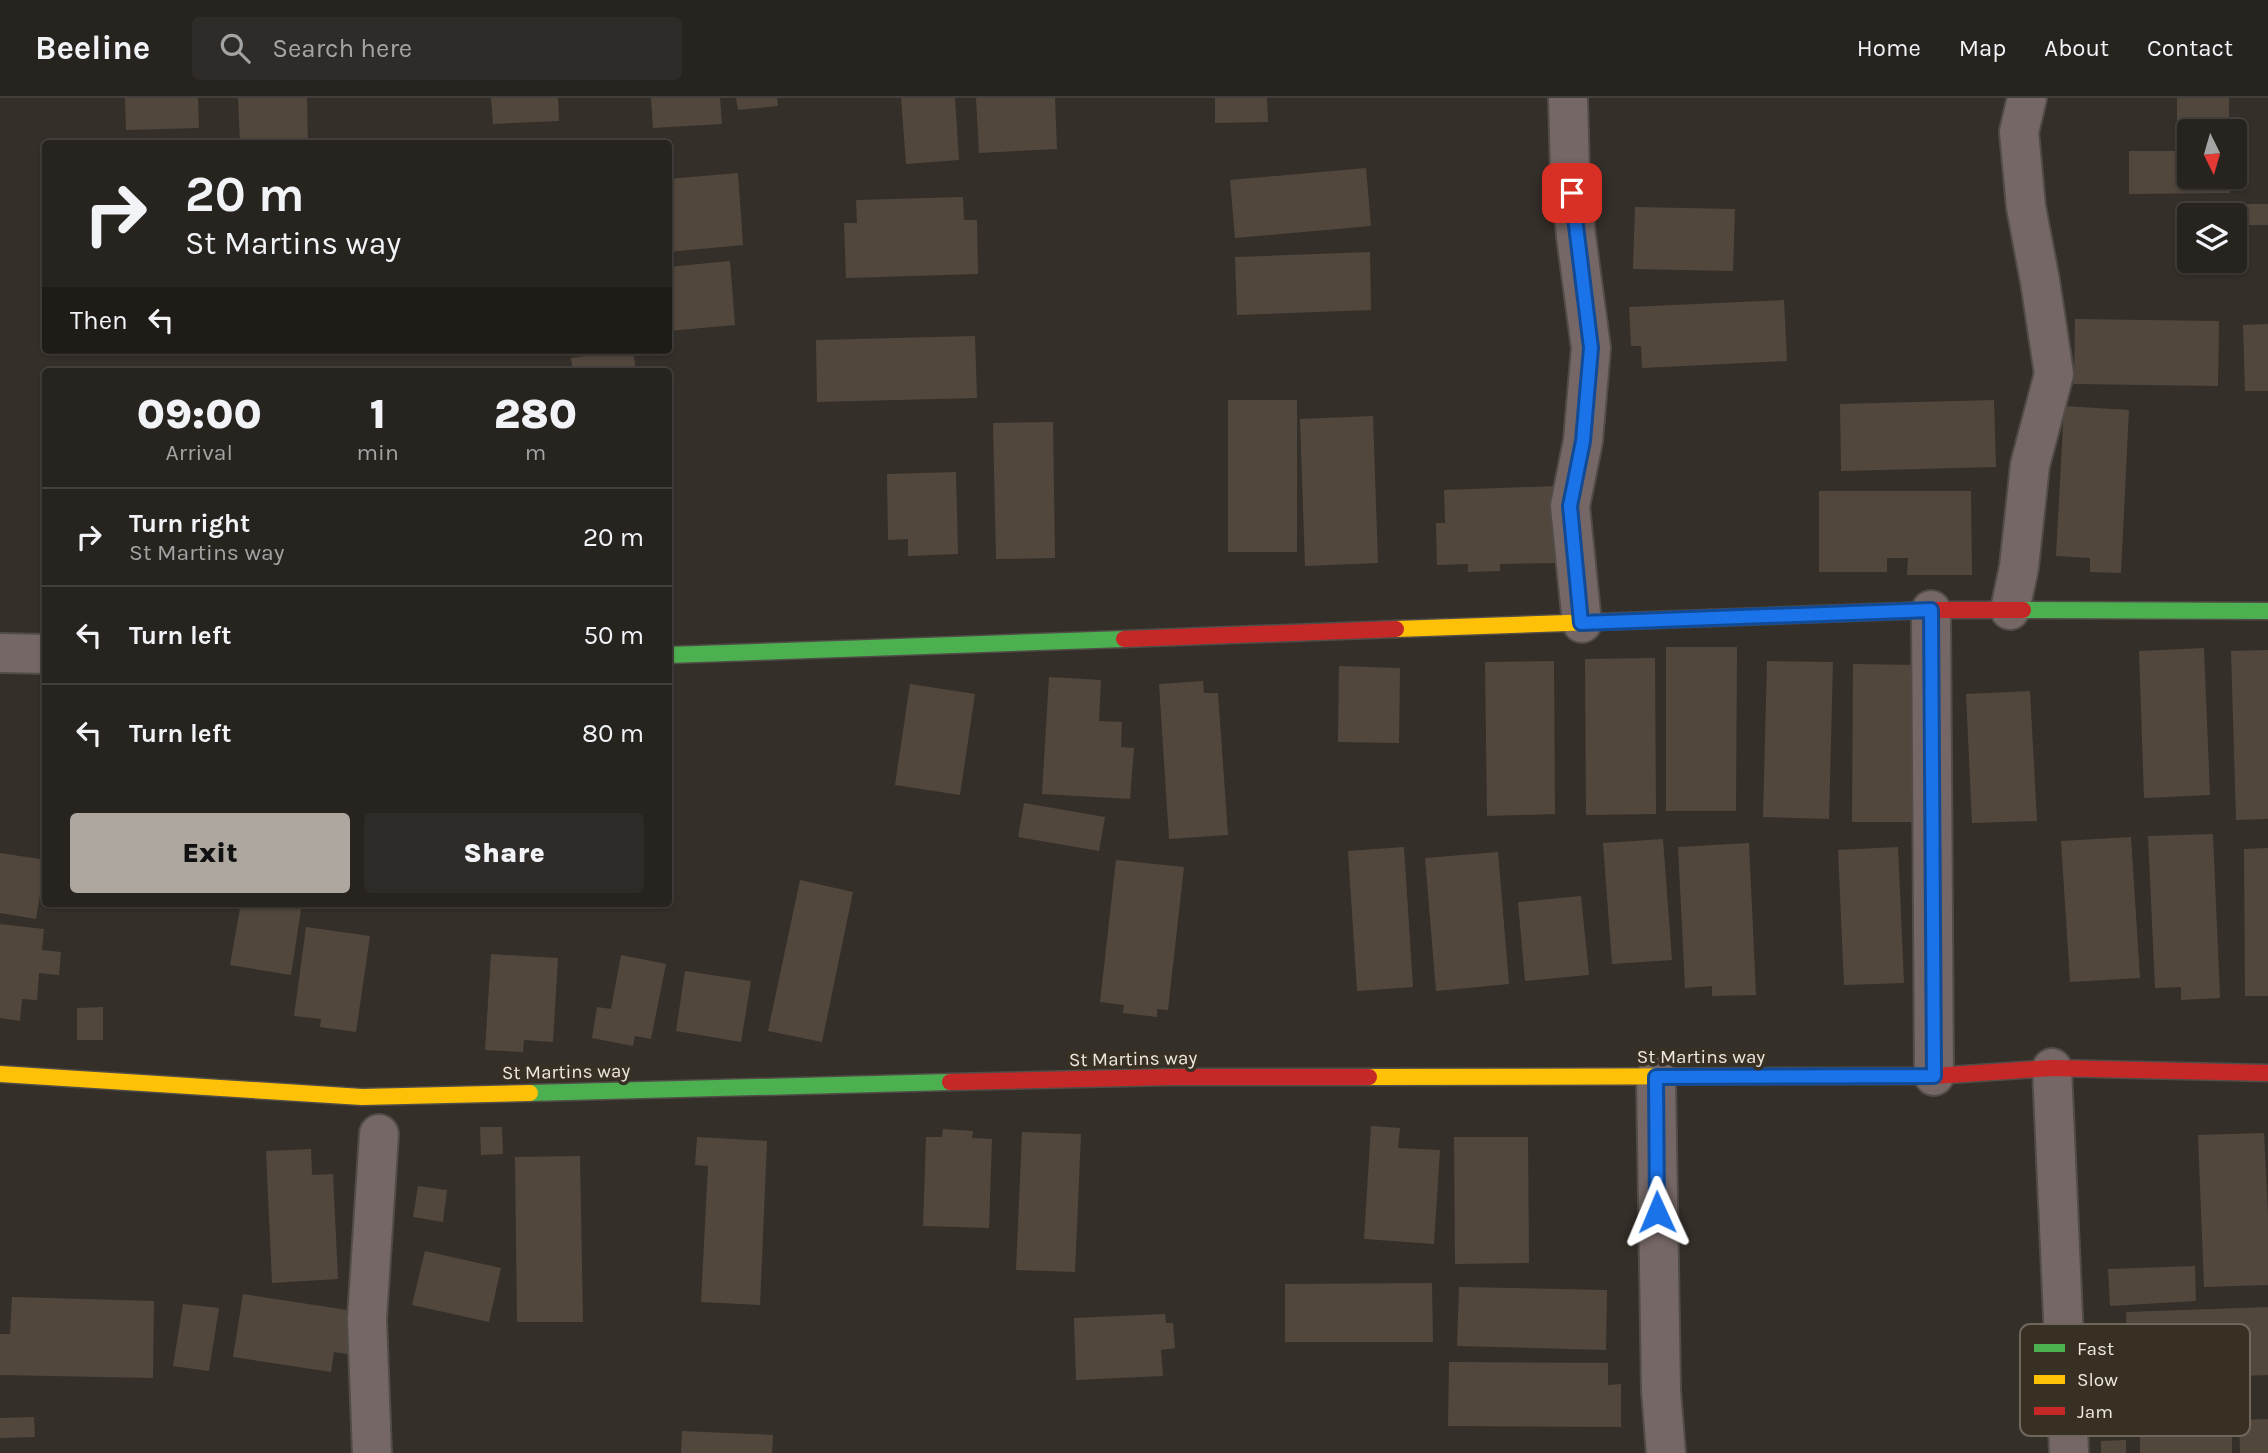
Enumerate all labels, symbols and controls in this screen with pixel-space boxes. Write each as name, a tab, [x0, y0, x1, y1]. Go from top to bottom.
search box	[192, 17, 682, 80]
text: Beeline	[35, 29, 150, 67]
icon: search	[216, 29, 254, 67]
text: Search here	[272, 33, 412, 64]
text: Home	[1857, 34, 1921, 62]
text: Map	[1959, 34, 2006, 62]
text: About	[2044, 34, 2109, 62]
text: Contact	[2147, 34, 2233, 62]
north arrow	[2177, 119, 2247, 189]
map controls	[2177, 119, 2247, 273]
pin	[1542, 163, 1602, 223]
text: 20 m	[185, 166, 305, 223]
icon: right	[70, 168, 161, 259]
icon: arrive	[1553, 174, 1591, 212]
button: layers	[2177, 203, 2247, 273]
text: St Martins way	[185, 225, 401, 262]
icon: left	[142, 301, 180, 339]
text: Then	[70, 305, 128, 336]
text: 09:00	[137, 389, 262, 439]
text: 1	[370, 389, 386, 439]
text: 280	[494, 389, 577, 439]
text: Arrival	[166, 439, 233, 466]
text: min	[357, 439, 399, 466]
text: m	[525, 439, 546, 466]
text: Turn right	[129, 508, 250, 539]
icon: right	[70, 518, 108, 556]
text: 20 m	[583, 522, 644, 553]
text: St Martins way	[129, 539, 284, 566]
icon: left	[70, 616, 108, 654]
text: Turn left	[129, 620, 231, 651]
text: 50 m	[583, 620, 644, 651]
icon: left	[70, 714, 108, 752]
text: Turn left	[129, 718, 231, 749]
text: 80 m	[582, 718, 644, 749]
button: Exit	[70, 813, 350, 893]
button: Share	[364, 813, 644, 893]
street label: St Martins way	[1637, 1046, 1765, 1068]
street label: St Martins way	[1069, 1047, 1198, 1071]
street label: St Martins way	[502, 1060, 631, 1084]
position arrow	[1620, 1175, 1694, 1249]
legend	[2020, 1324, 2250, 1436]
text: Fast	[2077, 1338, 2114, 1360]
text: Slow	[2077, 1369, 2118, 1391]
text: Jam	[2077, 1401, 2113, 1423]

